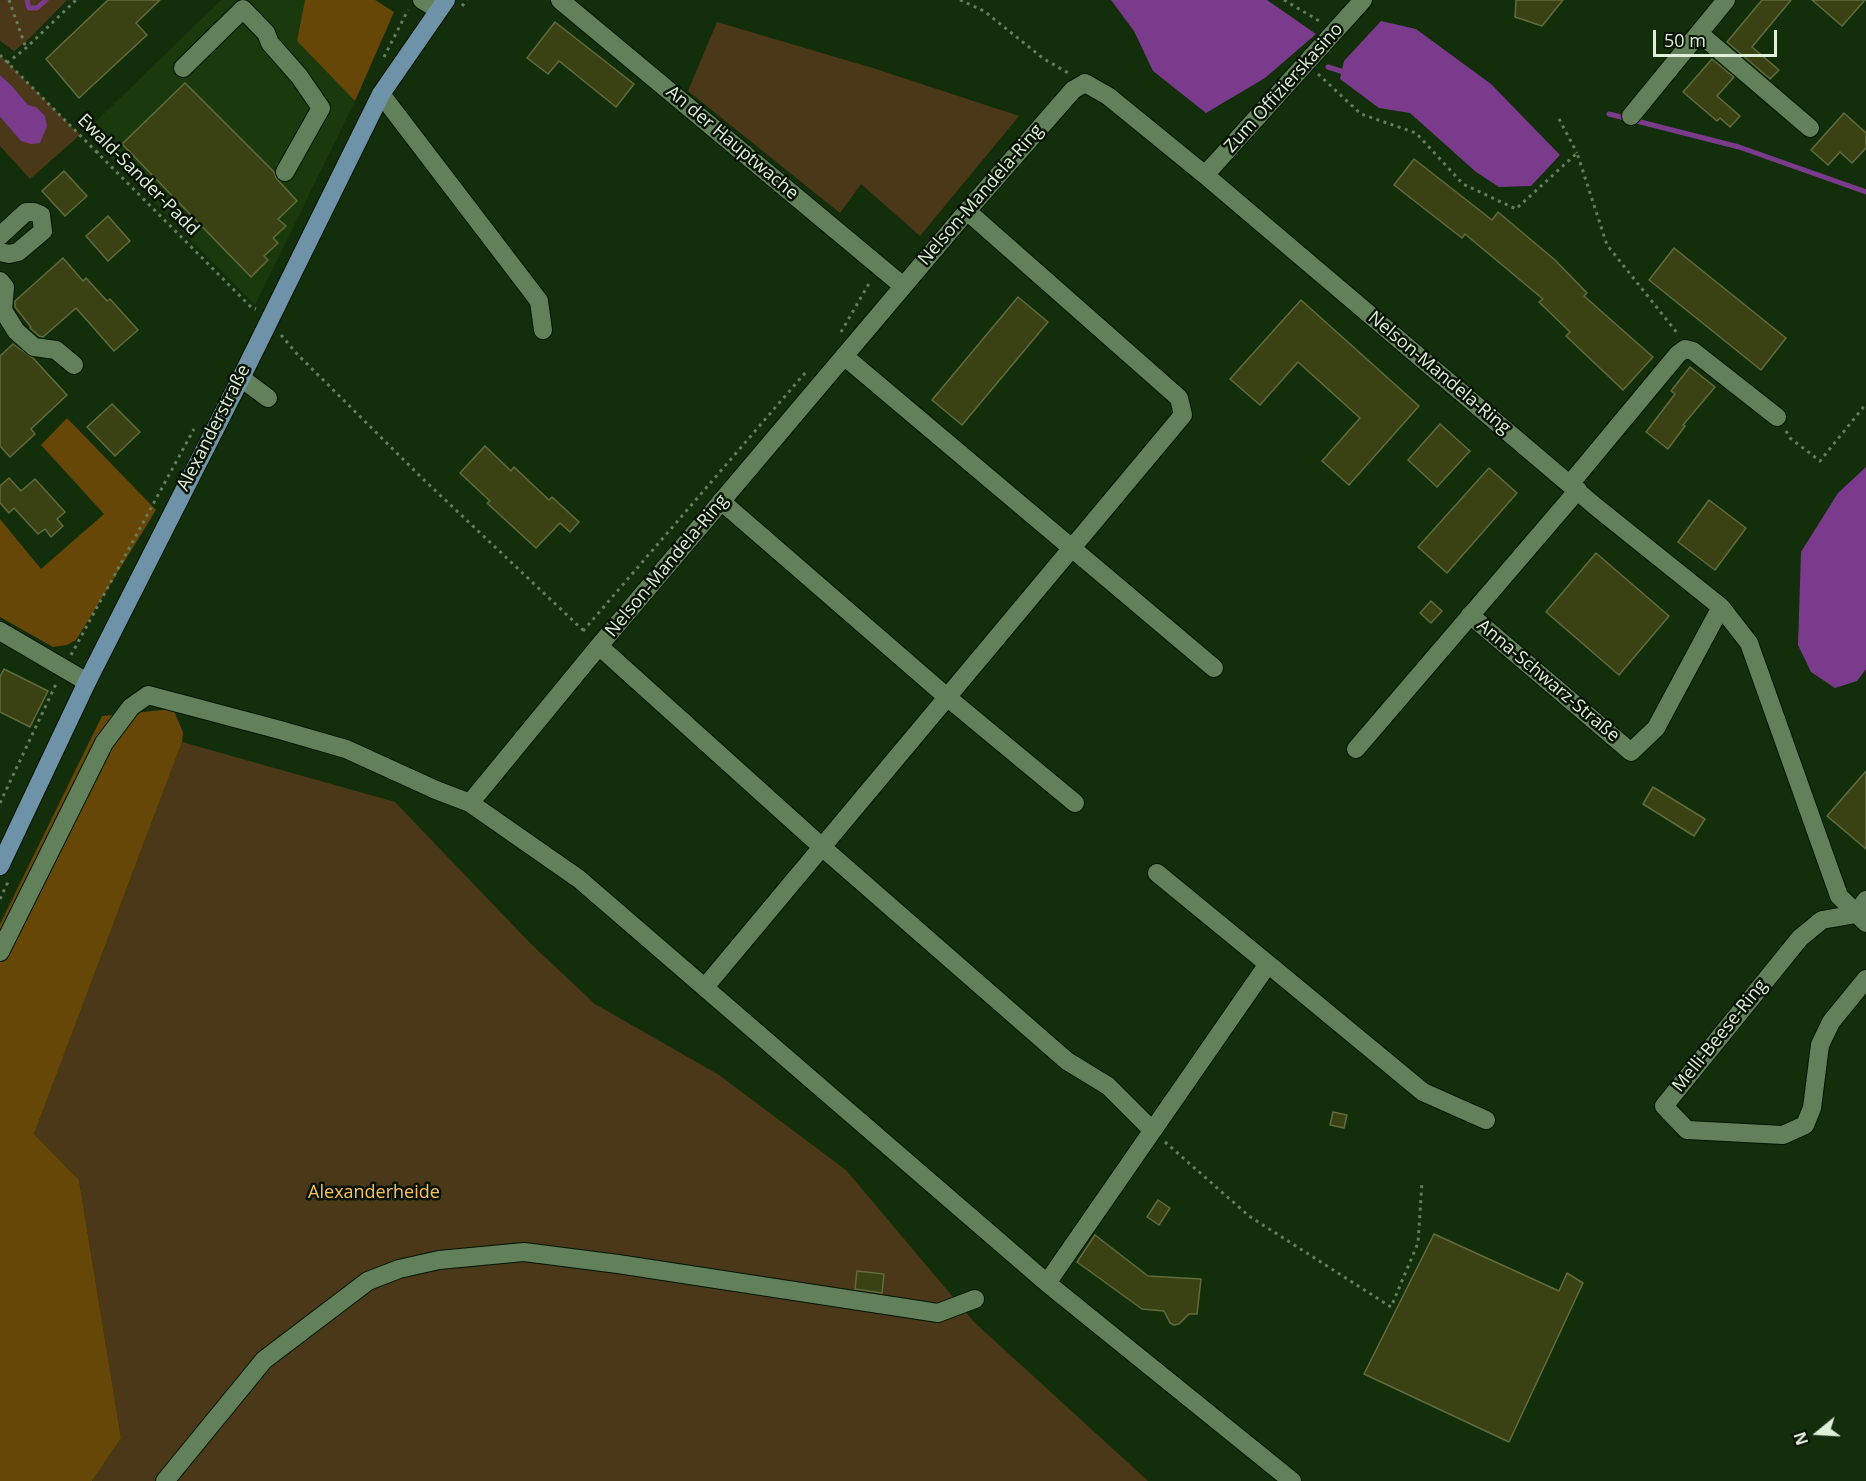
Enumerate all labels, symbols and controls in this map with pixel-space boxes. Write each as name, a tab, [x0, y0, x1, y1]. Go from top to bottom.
scale bar	[1656, 18, 1780, 56]
street label: Zum Offizierskasino	[1220, 19, 1348, 157]
text: 50 m	[1664, 28, 1706, 52]
street label: An der Hauptwache	[662, 81, 802, 205]
street label: Ewald-Sander-Padd	[73, 110, 203, 240]
street label: Nelson-Mandela-Ring	[914, 120, 1048, 270]
street label: Nelson-Mandela-Ring	[1363, 307, 1515, 439]
street label: Alexanderstraße	[173, 361, 255, 495]
street label: Nelson-Mandela-Ring	[601, 490, 733, 642]
street label: Anna-Schwarz-Straße	[1472, 615, 1624, 747]
street label: Melli-Beese-Ring	[1668, 975, 1772, 1097]
park label: Alexanderheide	[308, 1182, 440, 1204]
north arrow	[1788, 1403, 1848, 1463]
text: N	[1788, 1429, 1813, 1448]

